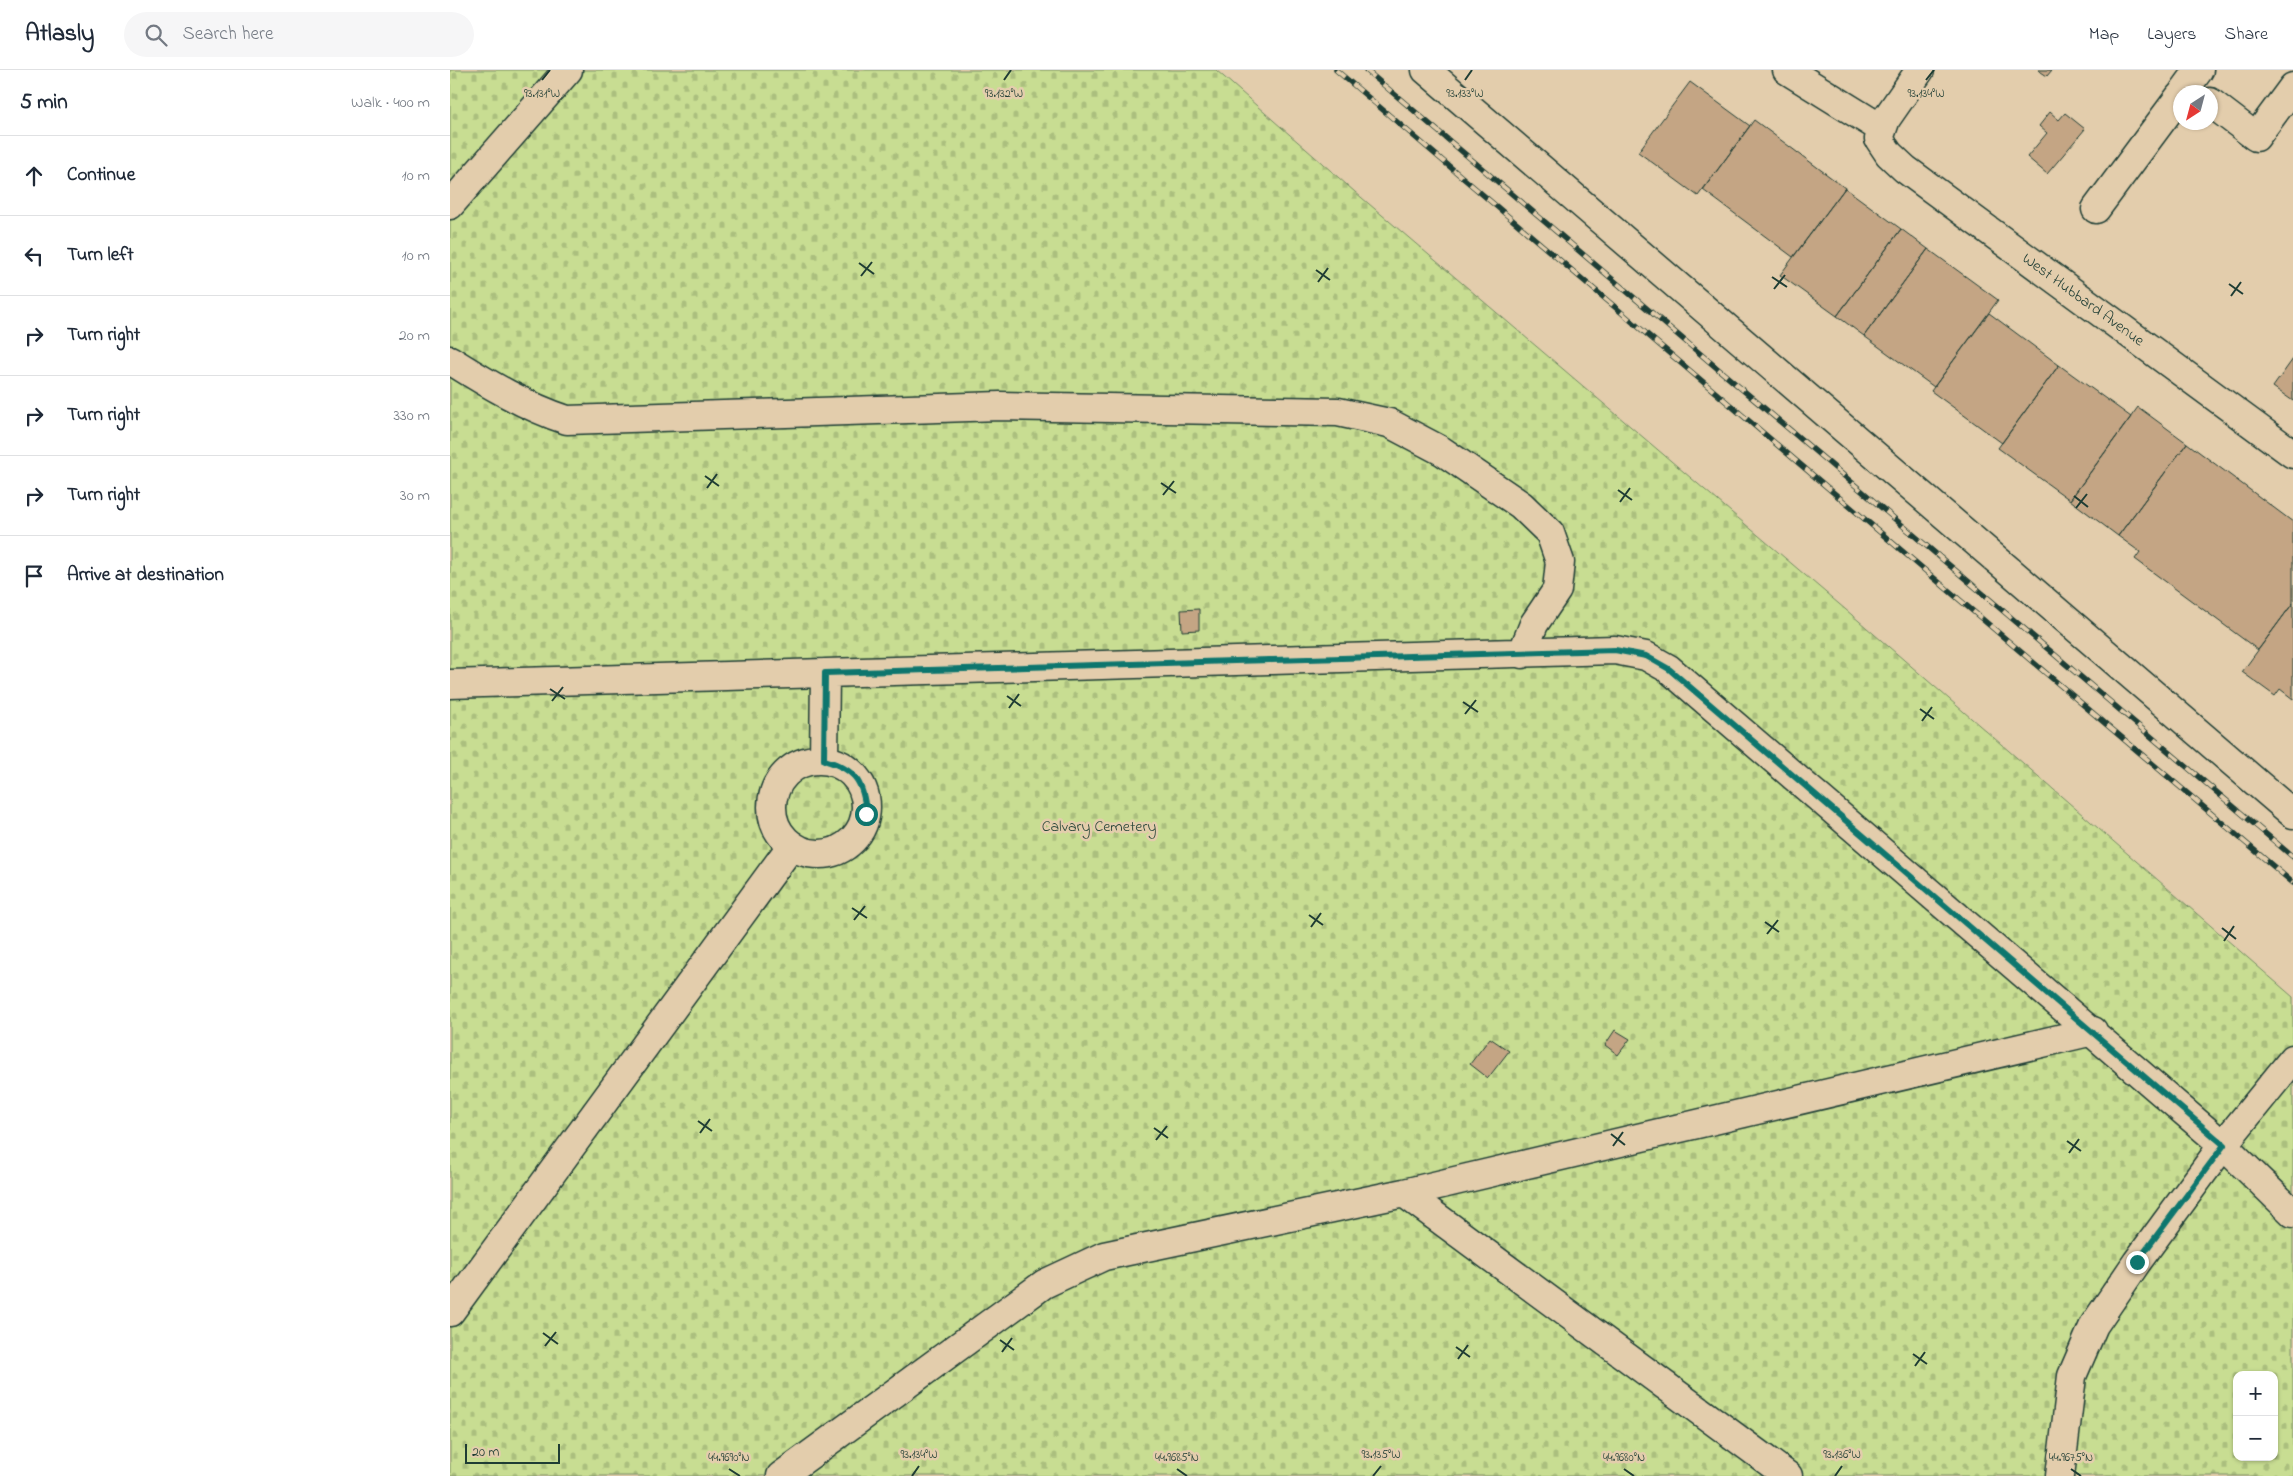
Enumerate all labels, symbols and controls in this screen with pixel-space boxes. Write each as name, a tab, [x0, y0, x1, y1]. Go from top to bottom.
search box	[124, 12, 474, 57]
text: Atlasly	[25, 17, 94, 52]
icon: search	[142, 21, 170, 49]
text: Search here	[182, 21, 273, 48]
text: Map	[2089, 22, 2119, 48]
text: Layers	[2147, 22, 2197, 48]
text: Share	[2225, 22, 2268, 48]
text: 93.131°W	[524, 85, 560, 103]
text: 93.132°W	[985, 85, 1023, 103]
text: 93.133°W	[1446, 85, 1484, 103]
text: 93.134°W	[1907, 85, 1945, 103]
north arrow	[2173, 85, 2218, 130]
text: 5 min	[20, 88, 68, 118]
text: Walk · 400 m	[351, 91, 430, 115]
icon: ahead	[20, 162, 48, 190]
text: Continue	[67, 162, 135, 189]
text: 10 m	[402, 164, 430, 188]
icon: left	[20, 242, 48, 270]
text: Turn left	[67, 242, 134, 269]
text: 10 m	[402, 244, 430, 268]
street label: West Hubbard Avenue	[2017, 247, 2150, 353]
icon: right	[20, 322, 48, 350]
text: Turn right	[67, 322, 140, 349]
text: 20 m	[399, 324, 430, 348]
icon: right	[20, 402, 48, 430]
text: Turn right	[67, 402, 140, 429]
text: 330 m	[393, 404, 430, 428]
icon: right	[20, 482, 48, 510]
text: Turn right	[67, 482, 140, 509]
text: 30 m	[400, 484, 430, 508]
icon: arrive	[20, 562, 48, 590]
text: Arrive at destination	[67, 562, 224, 589]
route start	[855, 803, 878, 826]
park label: Calvary Cemetery	[1042, 815, 1156, 839]
route end	[2126, 1251, 2149, 1274]
map controls	[2233, 1371, 2278, 1461]
button: +	[2233, 1371, 2278, 1416]
button: −	[2233, 1416, 2278, 1461]
scale bar	[465, 1441, 560, 1464]
text: 20 m	[472, 1442, 499, 1463]
text: 93.134°W	[900, 1446, 938, 1464]
text: 93.135°W	[1361, 1446, 1401, 1464]
text: 93.136°W	[1823, 1446, 1861, 1464]
text: 44.9690°N	[708, 1449, 750, 1467]
text: 44.9685°N	[1155, 1449, 1199, 1467]
text: 44.9680°N	[1603, 1449, 1645, 1467]
text: 44.9675°N	[2049, 1449, 2093, 1467]

